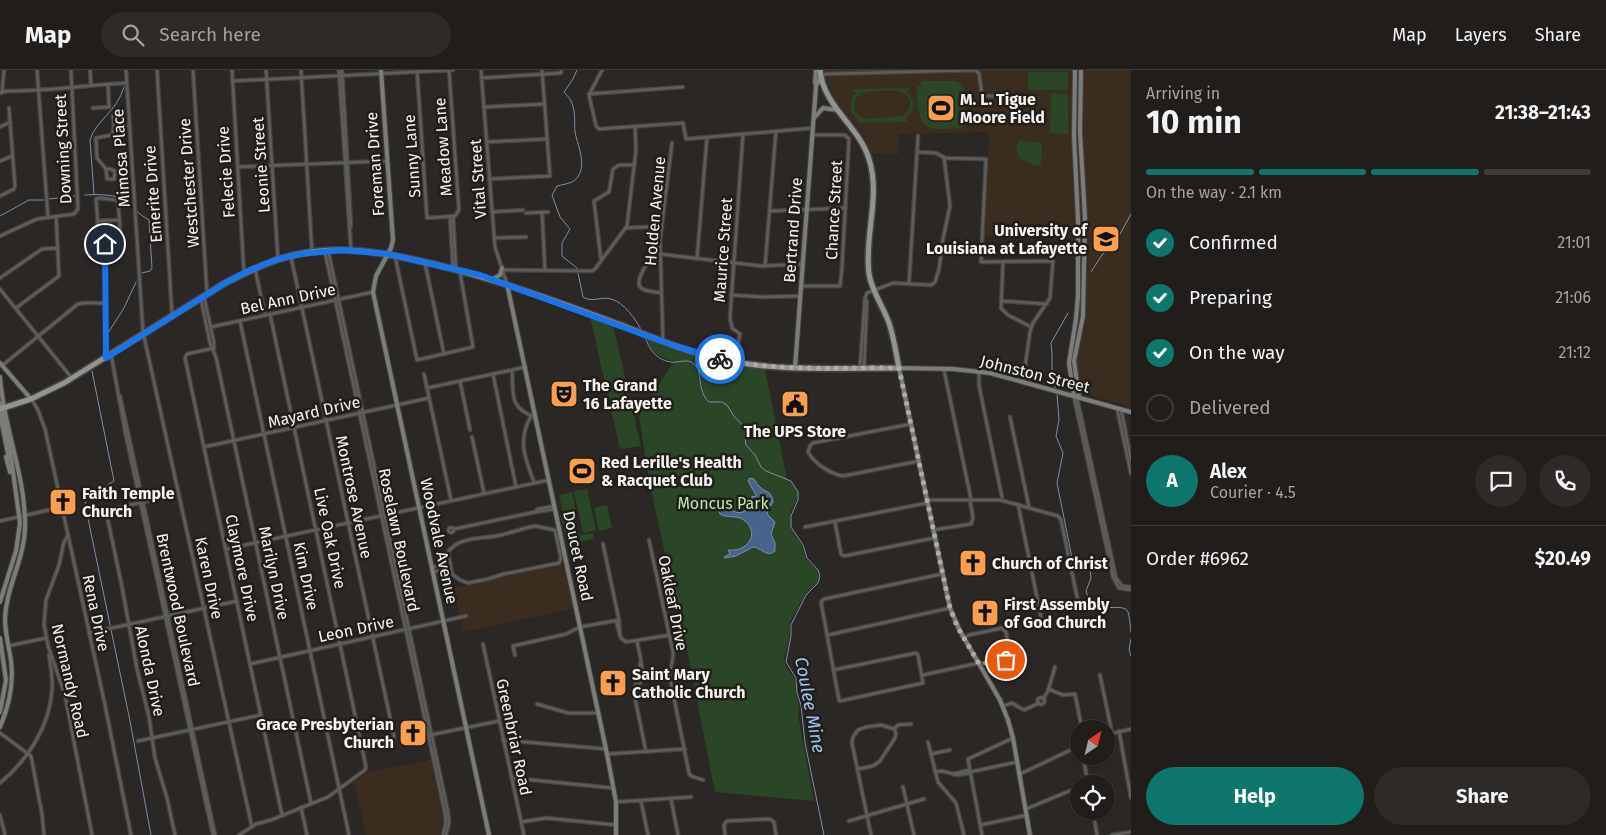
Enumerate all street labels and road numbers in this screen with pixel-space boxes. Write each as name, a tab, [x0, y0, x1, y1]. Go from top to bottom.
street label: Downing Street	[51, 93, 75, 205]
street label: Meadow Lane	[430, 97, 456, 197]
street label: Mimosa Place	[108, 108, 134, 208]
street label: Foreman Drive	[362, 111, 388, 217]
street label: Sunny Lane	[400, 114, 424, 198]
street label: Leonie Street	[248, 116, 274, 213]
street label: Westchester Drive	[175, 117, 203, 249]
street label: Felecie Drive	[213, 125, 239, 219]
street label: Vital Street	[466, 138, 490, 220]
street label: Emerite Drive	[140, 145, 166, 243]
street label: Holden Avenue	[641, 155, 669, 267]
street label: Chance Street	[822, 159, 846, 260]
street label: Bertrand Drive	[780, 177, 806, 283]
street label: Maurice Street	[710, 197, 736, 303]
street label: Bel Ann Drive	[239, 280, 337, 318]
street label: Johnston Street	[978, 351, 1092, 397]
street label: Mayard Drive	[266, 392, 362, 432]
street label: Montrose Avenue	[332, 434, 376, 560]
street label: Roselawn Boulevard	[374, 466, 424, 614]
street label: Woodvale Avenue	[416, 476, 462, 606]
street label: Live Oak Drive	[310, 486, 350, 590]
street label: Doucet Road	[559, 509, 597, 603]
street label: Claymore Drive	[221, 513, 263, 623]
street label: Marilyn Drive	[255, 524, 293, 622]
street label: Brentwood Boulevard	[152, 531, 204, 689]
street label: Karen Drive	[191, 535, 227, 621]
street label: Kim Drive	[289, 540, 323, 612]
street label: Oakleaf Drive	[654, 554, 692, 652]
street label: Rena Drive	[79, 573, 113, 653]
street label: Leon Drive	[316, 612, 396, 646]
street label: Normandy Road	[48, 622, 92, 740]
street label: Alonda Drive	[131, 624, 169, 718]
street label: Greenbriar Road	[492, 677, 536, 797]

